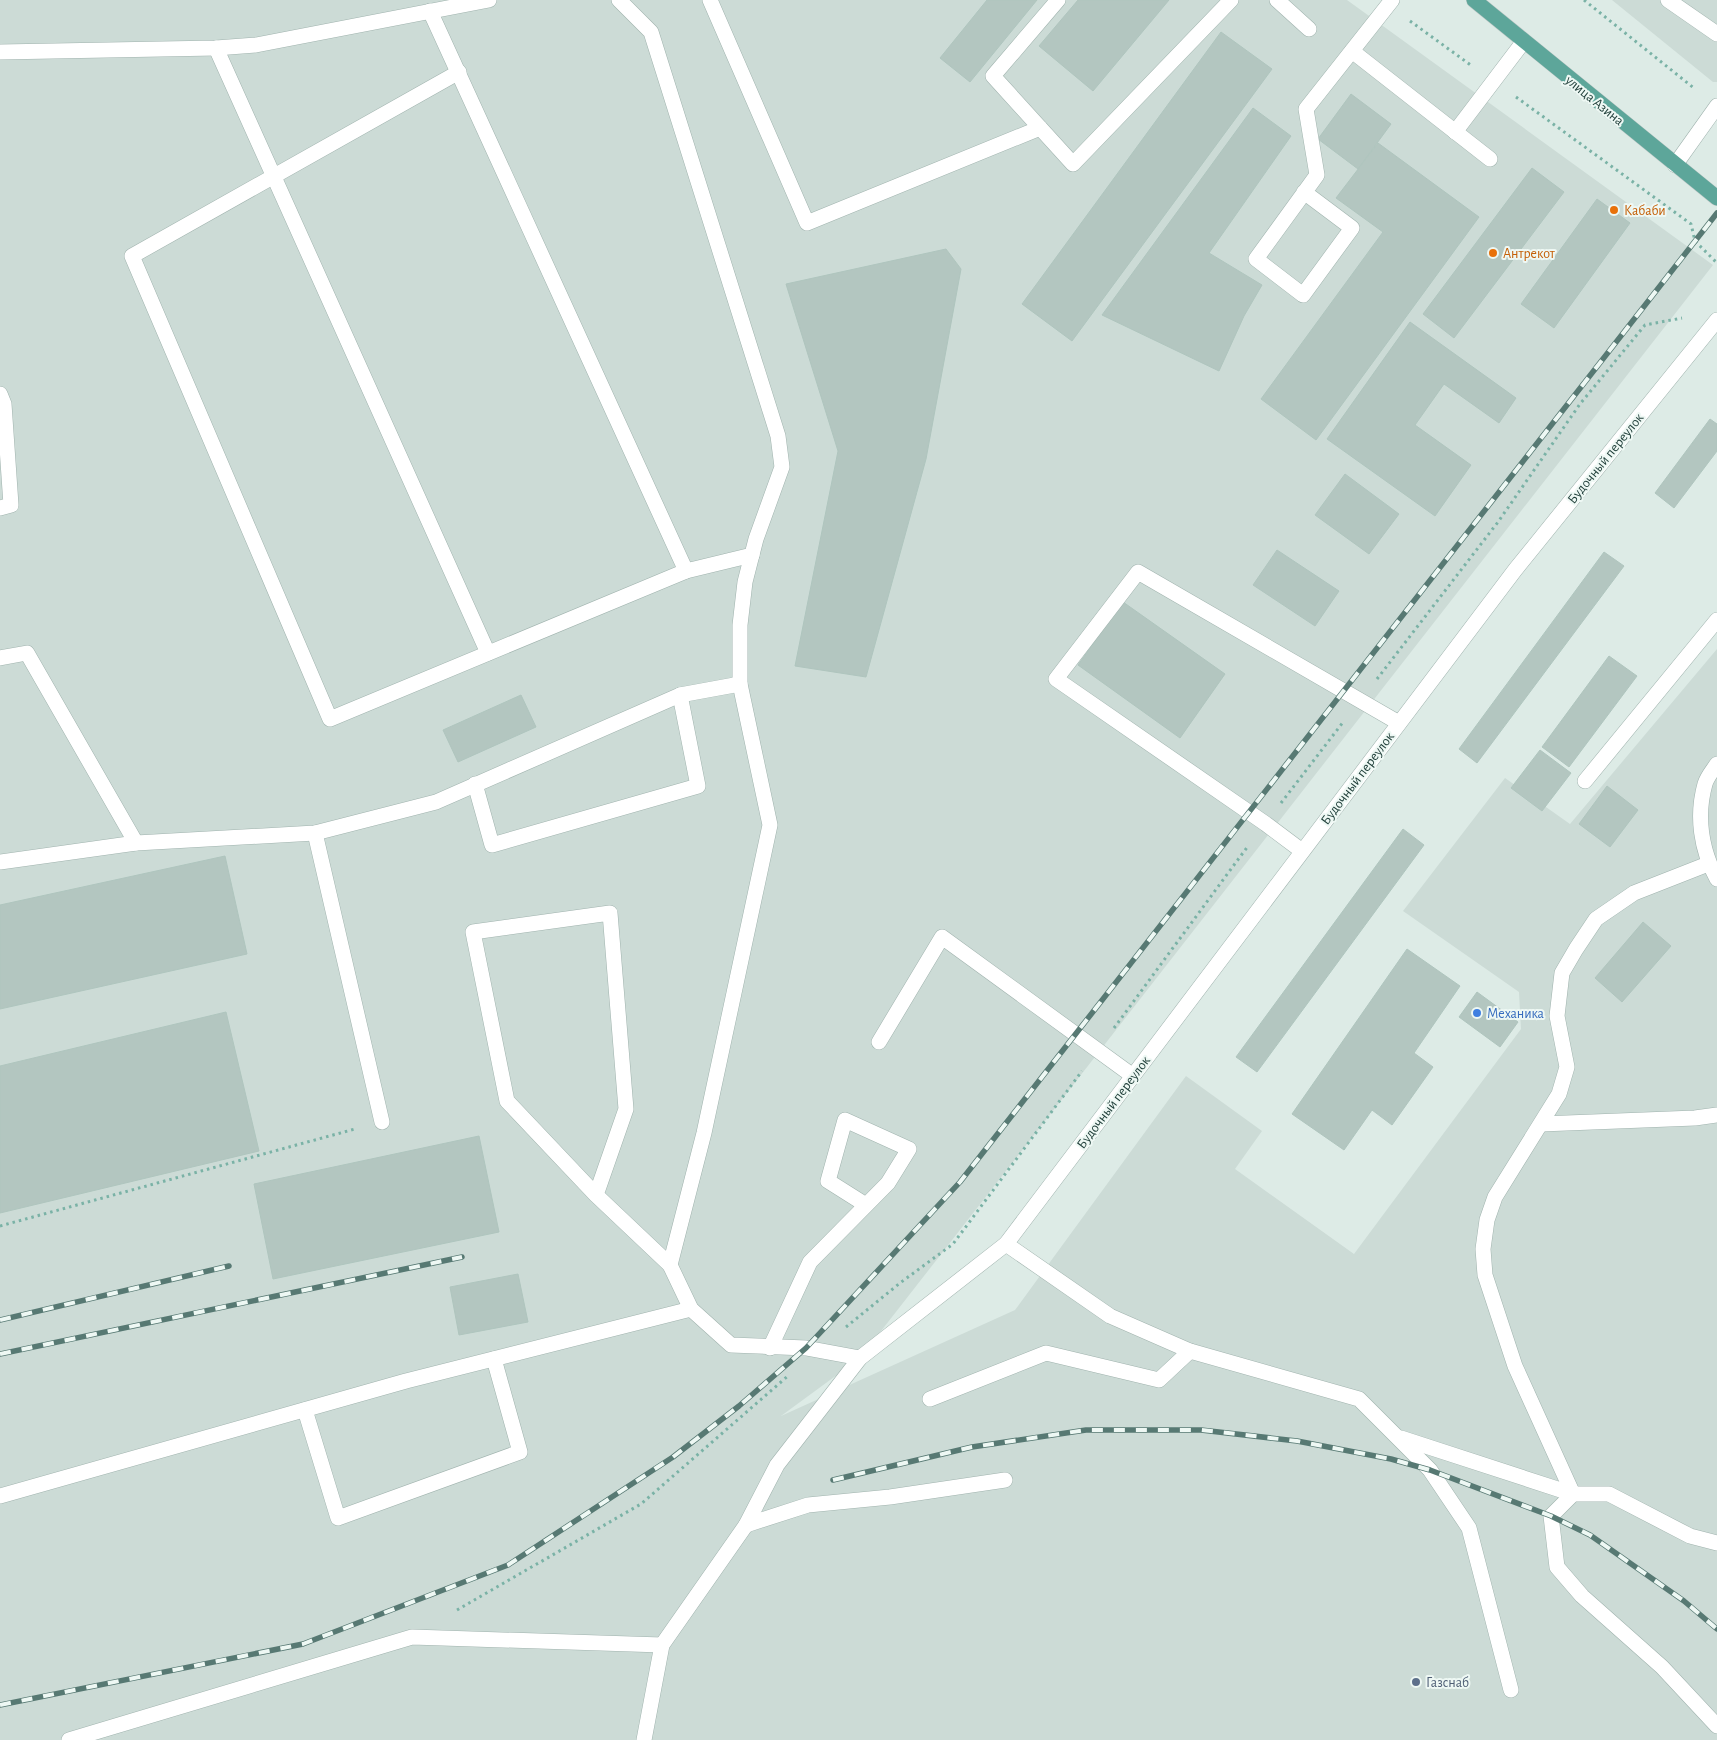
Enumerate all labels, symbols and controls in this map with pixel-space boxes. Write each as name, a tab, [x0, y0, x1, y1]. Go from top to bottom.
street label: улица Азина	[1562, 73, 1627, 129]
marker: Кабаби	[1608, 204, 1620, 216]
place label: Кабаби	[1624, 204, 1666, 218]
marker: Антрекот	[1487, 247, 1499, 259]
place label: Антрекот	[1503, 247, 1556, 261]
street label: Будочный переулок	[1565, 410, 1647, 507]
street label: Будочный переулок	[1319, 729, 1397, 828]
marker: Механика	[1471, 1007, 1483, 1019]
place label: Механика	[1487, 1007, 1545, 1021]
street label: Будочный переулок	[1075, 1053, 1153, 1152]
marker: Газснаб	[1410, 1676, 1422, 1688]
place label: Газснаб	[1426, 1676, 1469, 1690]

